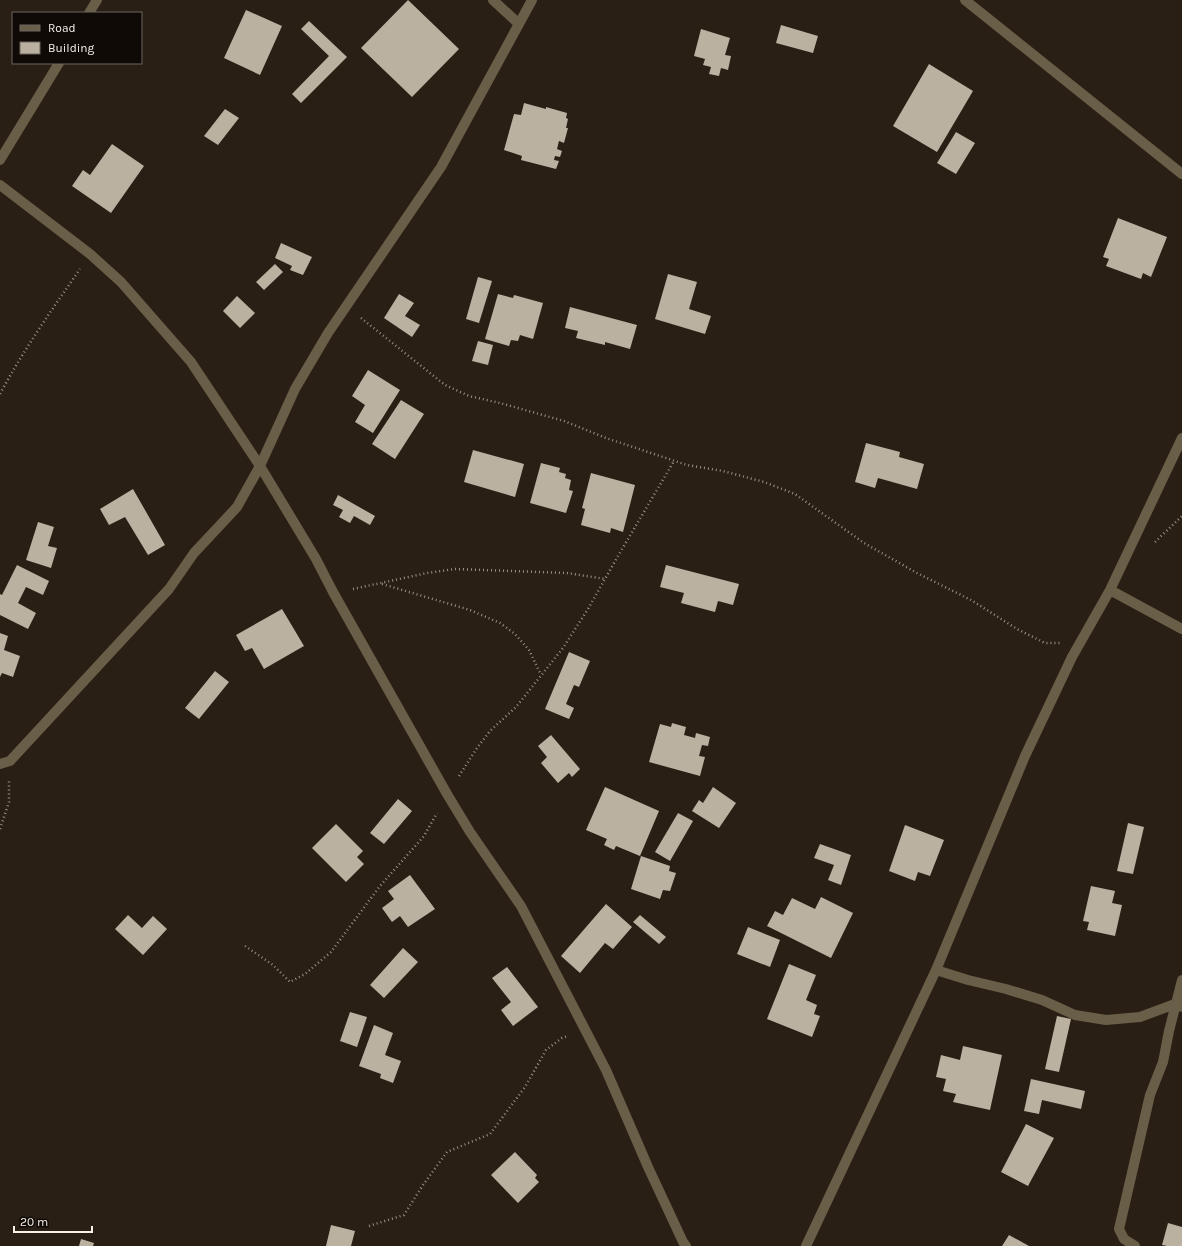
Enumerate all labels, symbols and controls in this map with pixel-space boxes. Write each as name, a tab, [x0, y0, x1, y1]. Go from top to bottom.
legend	[12, 12, 142, 64]
text: Road	[48, 21, 76, 35]
text: Building	[48, 41, 95, 55]
scale bar	[14, 1208, 92, 1234]
text: 20 m	[20, 1215, 48, 1229]

